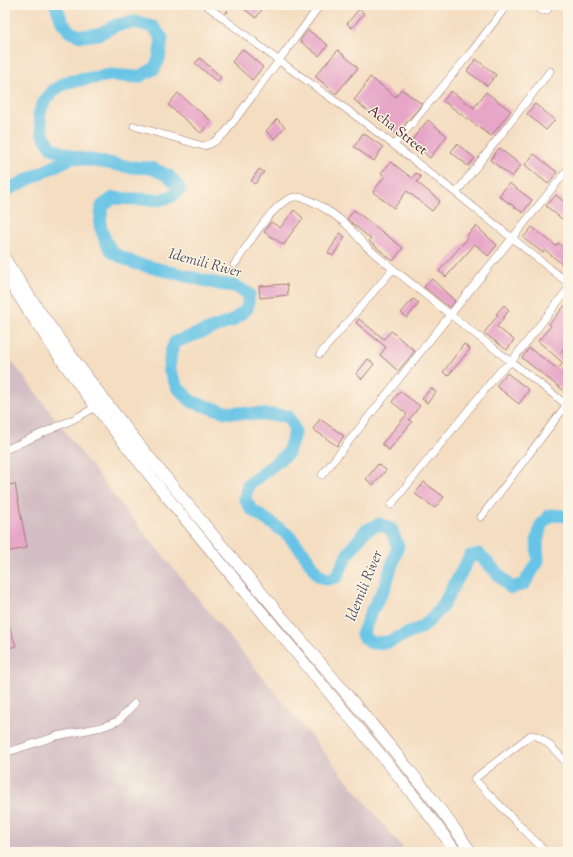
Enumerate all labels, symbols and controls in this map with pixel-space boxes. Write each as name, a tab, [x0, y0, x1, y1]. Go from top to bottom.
street label: Acha Street	[363, 101, 431, 161]
water label: Idemili River	[166, 244, 244, 284]
water label: Idemili River	[341, 547, 389, 625]

